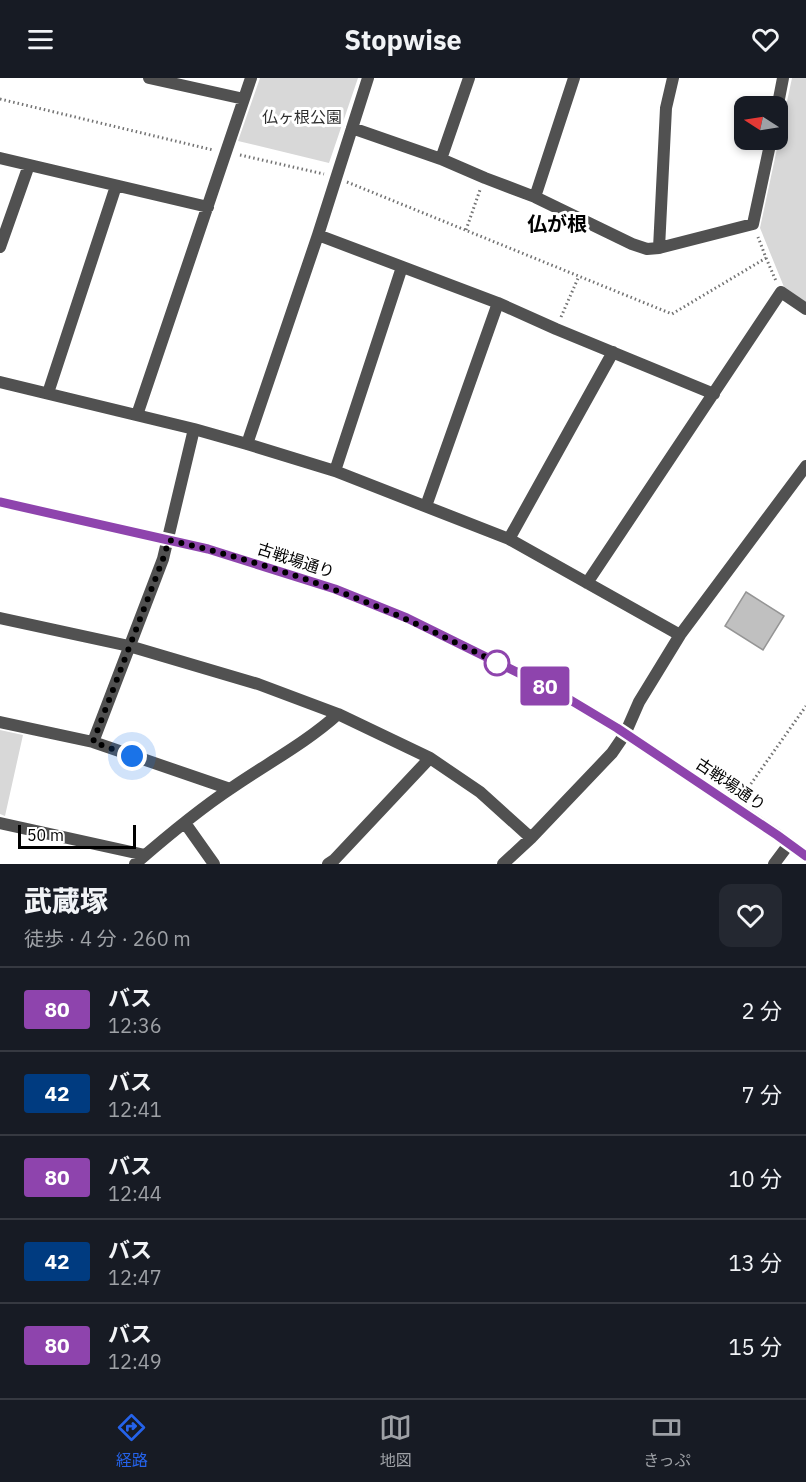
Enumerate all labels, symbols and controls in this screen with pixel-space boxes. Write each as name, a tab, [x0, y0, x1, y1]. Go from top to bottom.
text: Stopwise	[344, 22, 462, 57]
icon: menu	[24, 23, 57, 56]
icon: heart	[749, 23, 782, 56]
north arrow	[734, 96, 788, 150]
map controls	[734, 96, 788, 150]
park label: 仏ヶ根公園	[262, 107, 342, 127]
district label: 仏が根	[527, 210, 587, 237]
street label: 古戦場通り	[255, 538, 337, 582]
unlabelled marker	[484, 650, 510, 676]
line badge: 80	[518, 666, 572, 706]
text: 80	[532, 672, 558, 700]
your location	[117, 741, 147, 771]
street label: 古戦場通り	[692, 753, 770, 815]
scale bar	[18, 822, 136, 850]
text: 50 m	[27, 825, 64, 845]
text: 武蔵塚	[24, 882, 108, 919]
button: heart	[719, 884, 782, 947]
text: 徒歩 · 4 分 · 260 m	[24, 925, 191, 952]
text: バス	[108, 983, 152, 1012]
text: 80	[44, 995, 70, 1023]
text: 2 分	[742, 996, 782, 1025]
text: 12:36	[108, 1012, 162, 1039]
text: バス	[108, 1067, 152, 1096]
text: 42	[44, 1079, 70, 1107]
text: 7 分	[742, 1080, 782, 1109]
text: 12:41	[108, 1096, 162, 1123]
text: バス	[108, 1151, 152, 1180]
text: 80	[44, 1163, 70, 1191]
text: 10 分	[728, 1164, 782, 1193]
text: 12:44	[108, 1180, 162, 1207]
text: バス	[108, 1235, 152, 1264]
text: 42	[44, 1247, 70, 1275]
text: 13 分	[728, 1248, 782, 1277]
text: 12:47	[108, 1264, 162, 1291]
text: バス	[108, 1319, 152, 1348]
text: 80	[44, 1331, 70, 1359]
text: 15 分	[728, 1332, 782, 1361]
text: 12:49	[108, 1348, 162, 1375]
tab: 経路	[115, 1411, 148, 1471]
tab: 地図	[379, 1411, 412, 1471]
tab: きっぷ	[643, 1411, 691, 1471]

